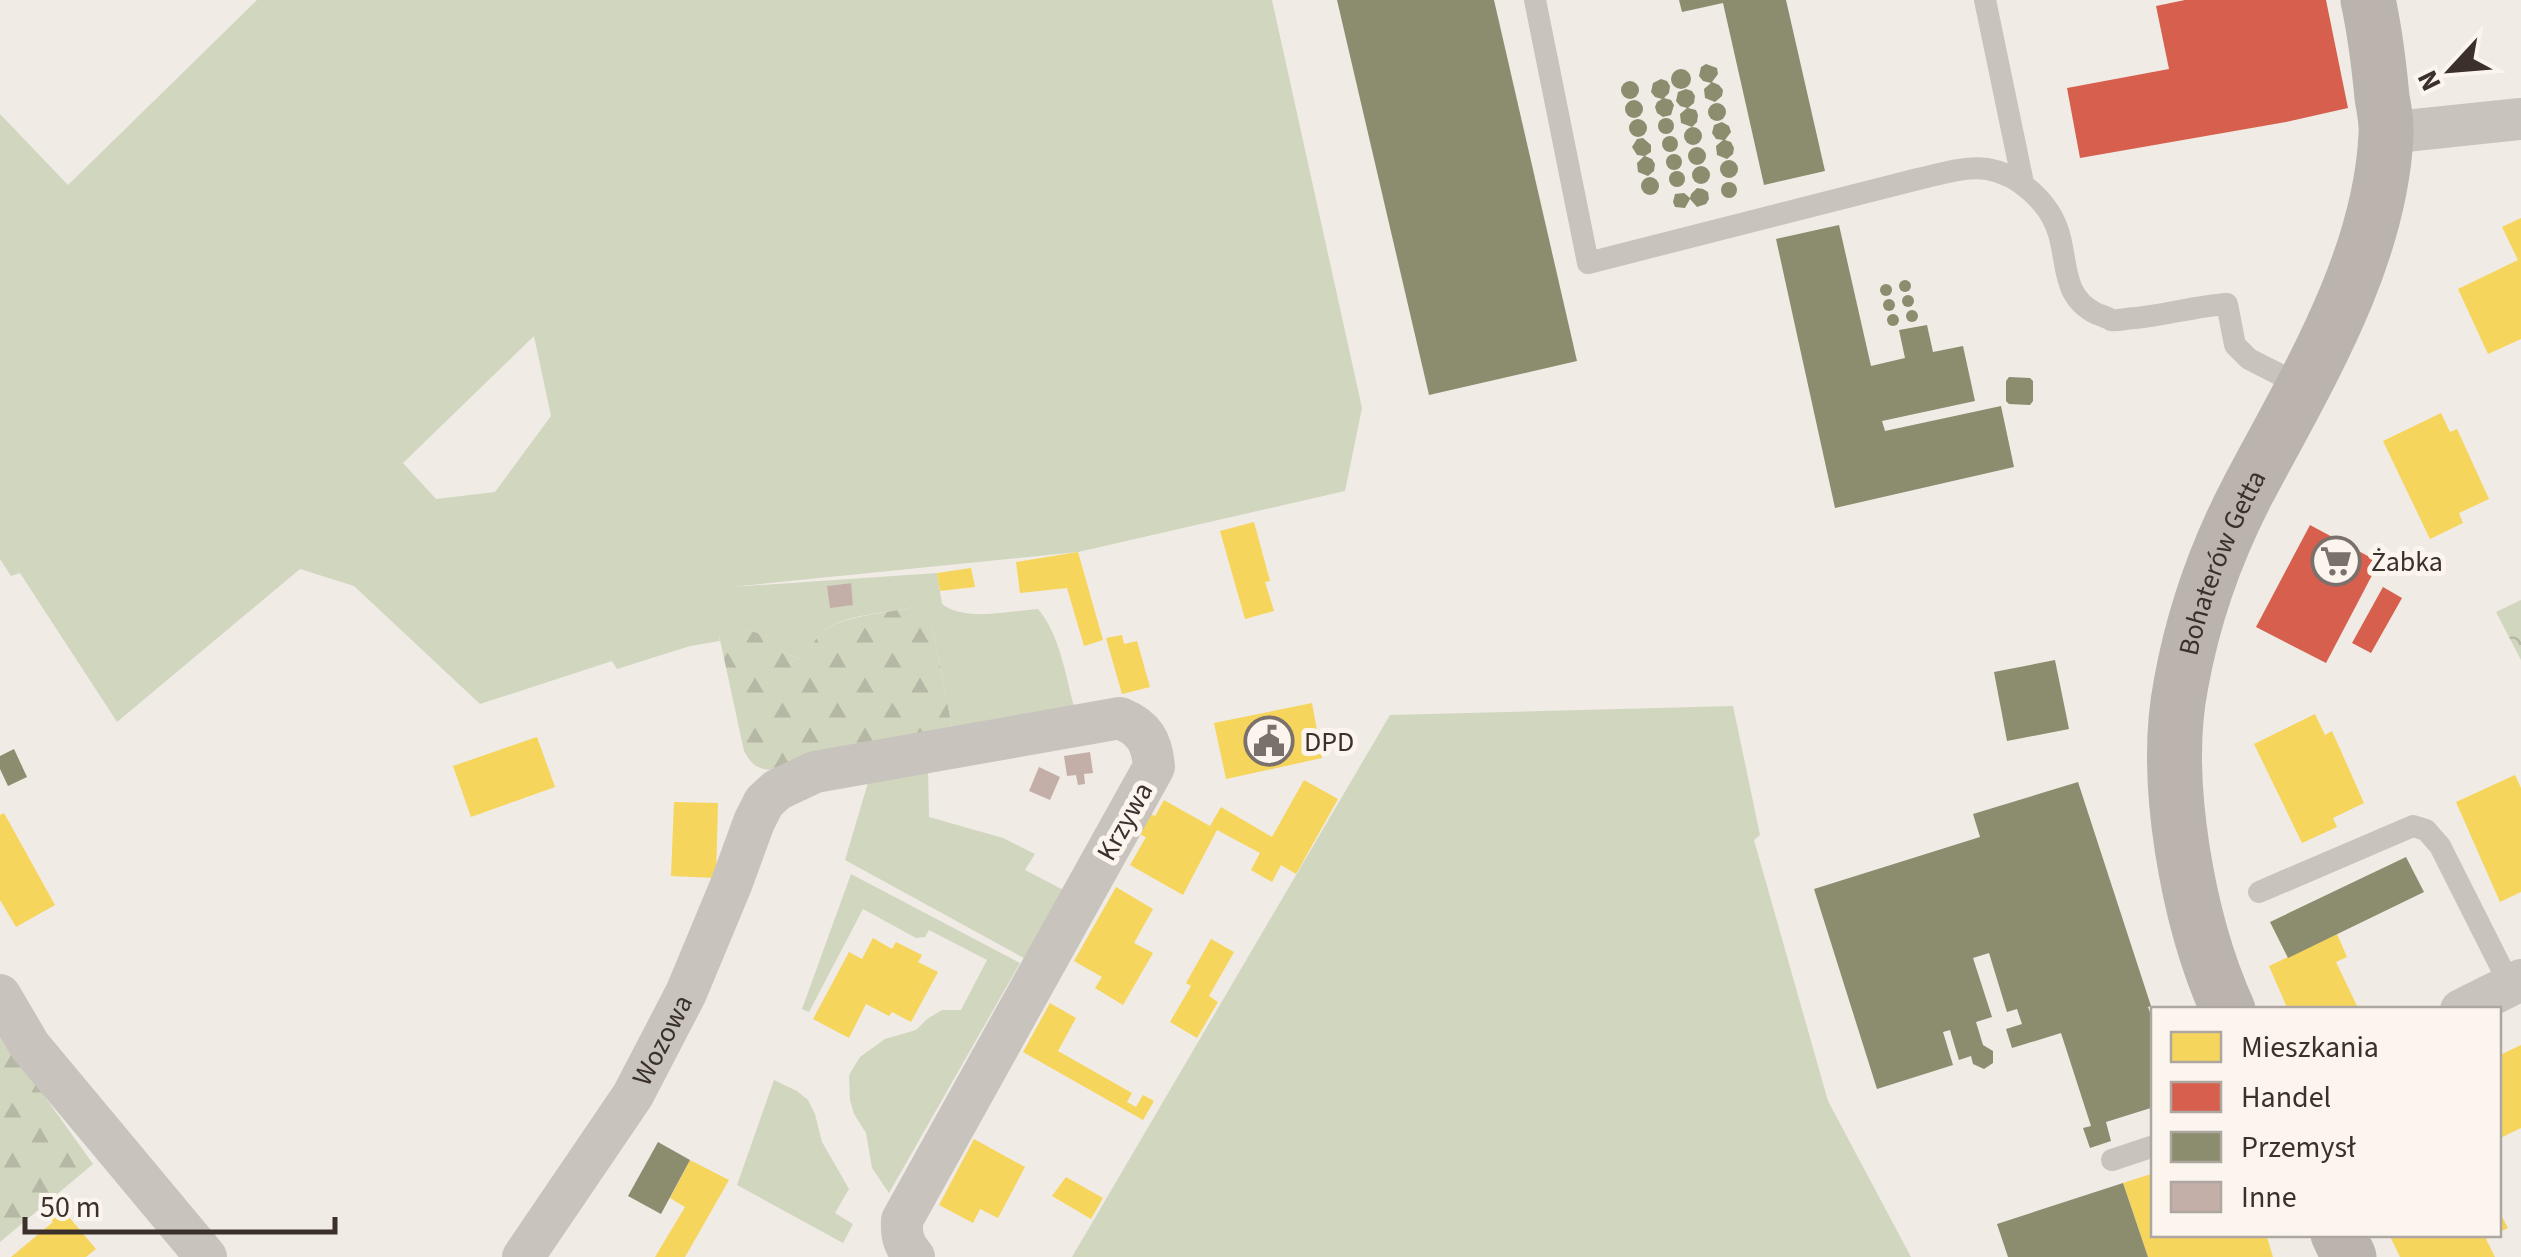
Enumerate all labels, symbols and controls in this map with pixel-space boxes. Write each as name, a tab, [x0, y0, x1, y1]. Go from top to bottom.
north arrow	[2401, 20, 2501, 120]
text: N	[2407, 63, 2451, 98]
street label: Bohaterów Getta	[2168, 463, 2276, 659]
supermarket icon: Żabka	[2310, 535, 2362, 587]
place label: Żabka	[2371, 542, 2443, 582]
public building icon: DPD	[1243, 715, 1295, 767]
place label: DPD	[1304, 722, 1354, 762]
street label: Krzywa	[1087, 775, 1163, 868]
street label: Wozowa	[622, 988, 703, 1093]
legend	[2151, 1007, 2501, 1237]
text: Mieszkania	[2241, 1026, 2379, 1069]
text: Handel	[2241, 1076, 2331, 1119]
text: Przemysł	[2241, 1126, 2356, 1169]
scale bar	[25, 1172, 335, 1234]
text: Inne	[2241, 1176, 2297, 1219]
text: 50 m	[40, 1186, 101, 1229]

